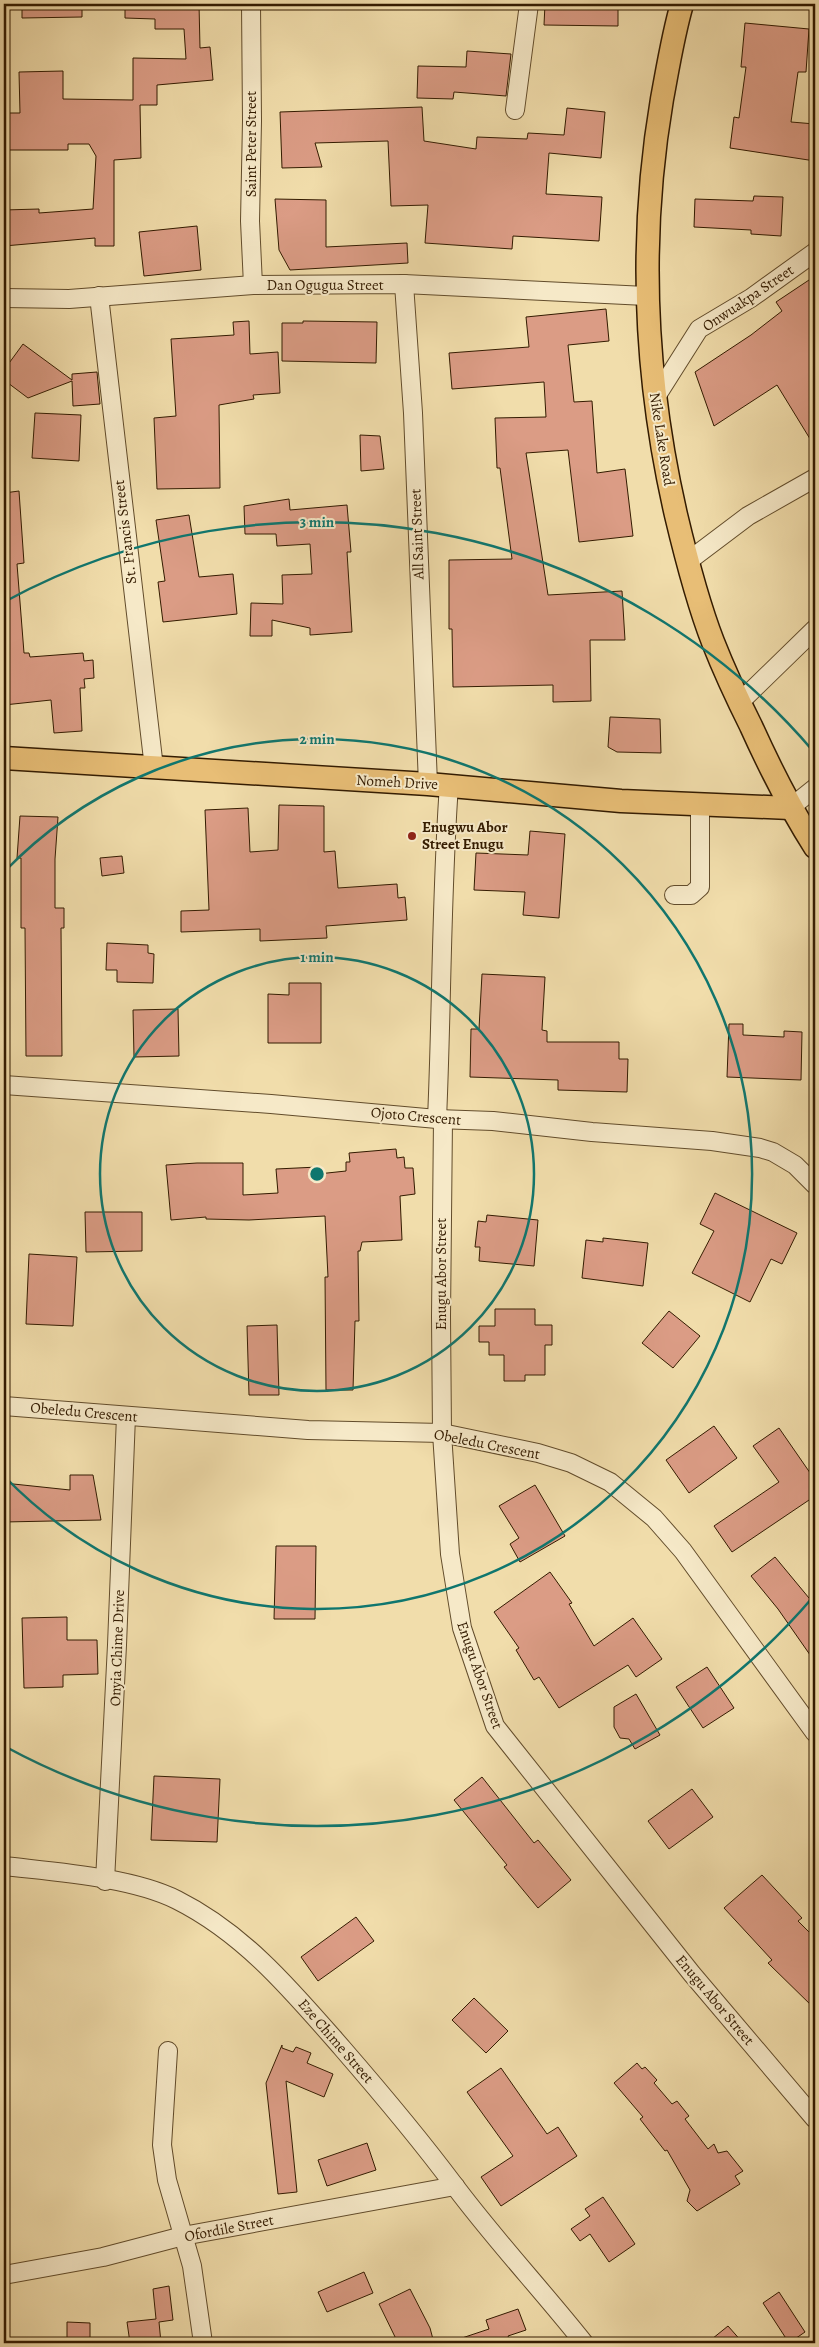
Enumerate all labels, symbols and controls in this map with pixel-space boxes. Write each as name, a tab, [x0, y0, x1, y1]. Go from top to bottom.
street label: Saint Peter Street	[241, 91, 261, 197]
street label: Onwuakpa Street	[698, 260, 798, 336]
street label: Dan Ogugua Street	[266, 275, 384, 295]
street label: Nike Lake Road	[645, 391, 679, 488]
street label: St. Francis Street	[109, 479, 141, 585]
street label: All Saint Street	[405, 488, 429, 581]
text: 3 min	[300, 512, 335, 532]
text: 2 min	[299, 729, 335, 749]
street label: Nomeh Drive	[356, 770, 439, 794]
place label: Enugwu Abor Street Enugu	[422, 817, 508, 854]
marker: Enugwu Abor Street Enugu	[406, 830, 418, 842]
text: 1 min	[300, 947, 334, 967]
street label: Ojoto Crescent	[370, 1102, 462, 1130]
centre of rings	[308, 1165, 326, 1183]
street label: Enugu Abor Street	[431, 1218, 451, 1330]
street label: Obeledu Crescent	[29, 1397, 139, 1427]
street label: Obeledu Crescent	[432, 1424, 542, 1464]
street label: Onyia Chime Drive	[105, 1589, 129, 1707]
street label: Enugu Abor Street	[452, 1619, 508, 1731]
street label: Enugu Abor Street	[671, 1950, 759, 2050]
street label: Eze Chime Street	[294, 1994, 378, 2088]
street label: Ofordile Street	[183, 2210, 275, 2246]

